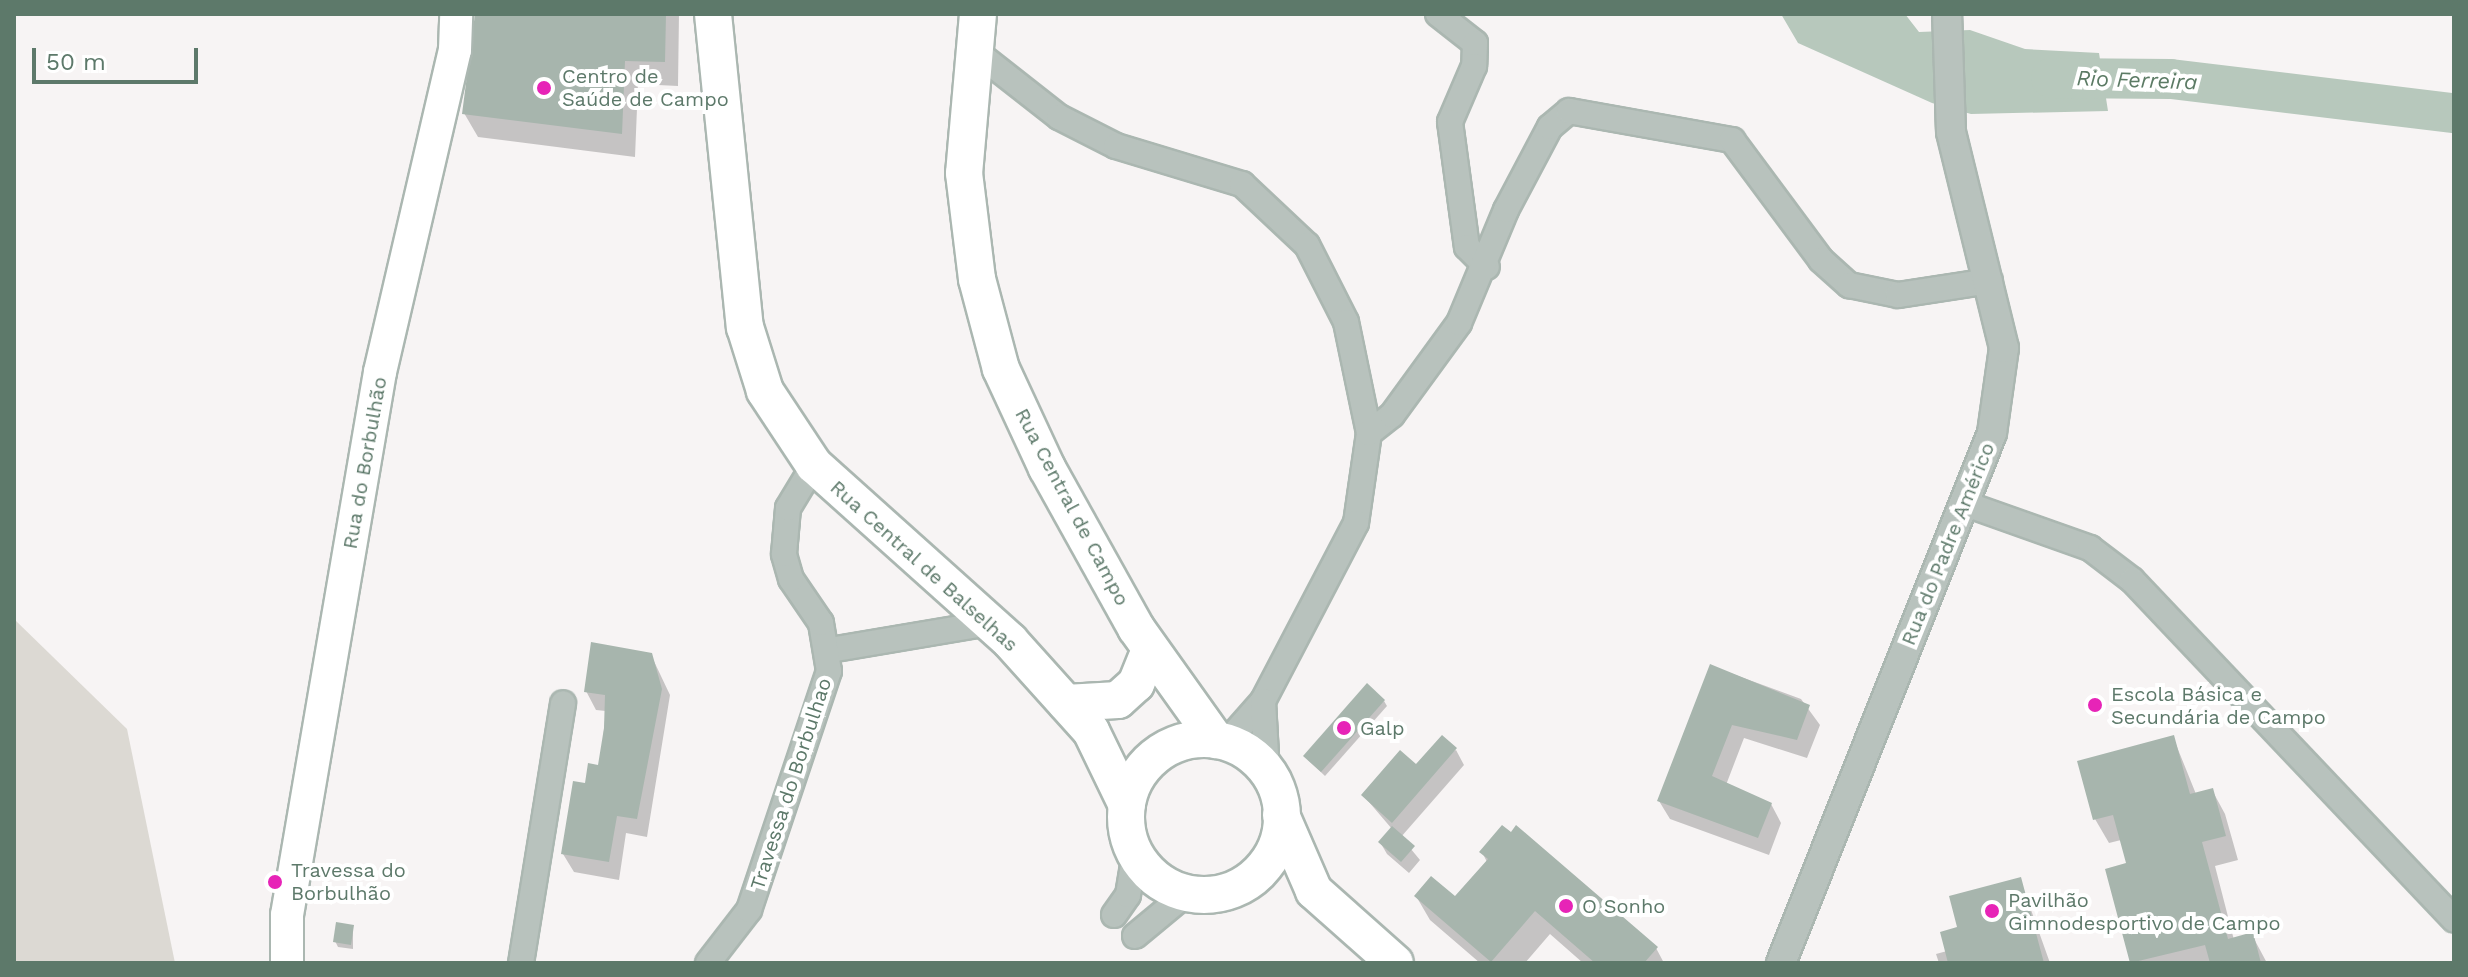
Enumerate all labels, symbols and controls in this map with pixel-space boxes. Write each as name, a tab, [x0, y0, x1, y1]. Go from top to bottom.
scale bar	[36, 32, 202, 82]
text: 50 m	[46, 48, 106, 76]
place label: Centro de Saúde de Campo	[562, 64, 729, 111]
water label: Rio Ferreira	[2076, 65, 2198, 95]
marker: Centro de Saúde de Campo	[533, 77, 555, 99]
street label: Rua do Borbulhão	[338, 375, 392, 551]
street label: Rua Central de Campo	[1009, 404, 1135, 610]
street label: Rua do Padre Américo	[1896, 439, 2000, 649]
street label: Rua Central de Balselhas	[825, 475, 1023, 657]
street label: Travessa do Borbulhao	[745, 675, 837, 893]
place label: Escola Básica e Secundária de Campo	[2111, 682, 2326, 729]
marker: Escola Básica e Secundária de Campo	[2086, 696, 2104, 714]
place label: Galp	[1360, 716, 1404, 740]
marker: Galp	[1335, 719, 1353, 737]
place label: Travessa do Borbulhão	[291, 858, 406, 905]
marker: Travessa do Borbulhão	[266, 873, 284, 891]
place label: Pavilhão Gimnodesportivo de Campo	[2008, 888, 2280, 935]
place label: O Sonho	[1582, 894, 1665, 918]
marker: O Sonho	[1557, 897, 1575, 915]
marker: Pavilhão Gimnodesportivo de Campo	[1983, 902, 2001, 920]

